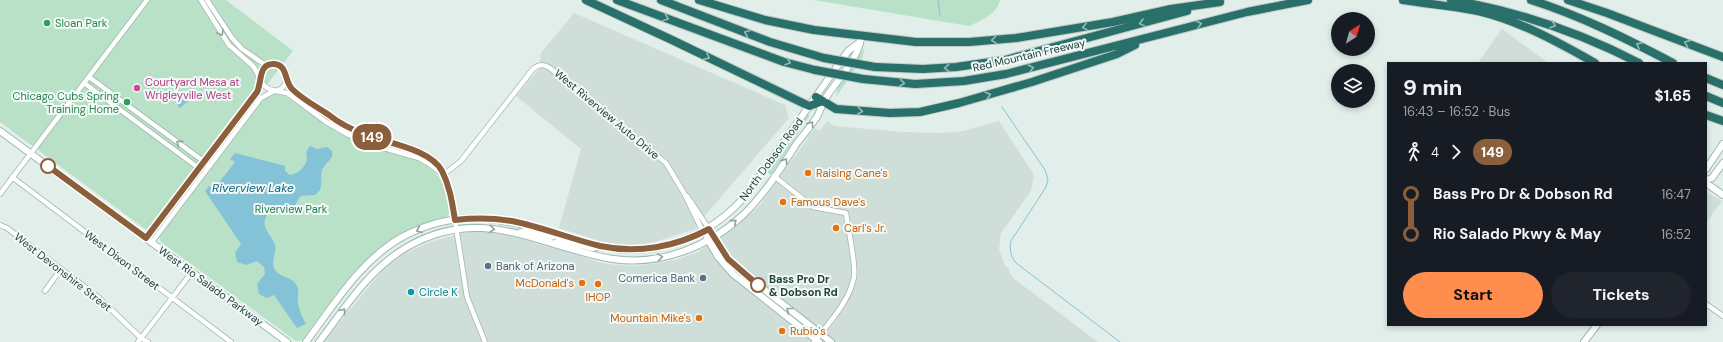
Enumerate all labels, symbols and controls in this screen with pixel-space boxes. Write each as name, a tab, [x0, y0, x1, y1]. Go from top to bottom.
north arrow	[1331, 12, 1375, 56]
map controls	[1331, 12, 1375, 108]
one-way arrow	[662, 13, 669, 21]
place label: Sloan Park	[55, 16, 108, 30]
marker: Sloan Park	[42, 18, 52, 28]
one-way arrow	[1139, 18, 1146, 27]
one-way arrow	[1196, 20, 1203, 28]
one-way arrow	[1549, 20, 1556, 29]
one-way arrow	[1082, 22, 1088, 31]
one-way arrow	[217, 29, 224, 36]
one-way arrow	[743, 30, 751, 38]
street label: Red Mountain Freeway	[971, 35, 1087, 75]
one-way arrow	[991, 35, 997, 44]
one-way arrow	[1683, 40, 1690, 48]
one-way arrow	[1635, 43, 1643, 50]
one-way arrow	[703, 52, 711, 60]
one-way arrow	[784, 58, 791, 66]
one-way arrow	[944, 63, 950, 72]
one-way arrow	[1027, 64, 1034, 73]
button: layers	[1331, 64, 1375, 108]
street label: West Riverview Auto Drive	[552, 66, 662, 162]
text: 9 min	[1403, 73, 1462, 102]
place label: Courtyard Mesa at Wrigleyville West	[145, 75, 240, 102]
one-way arrow	[899, 78, 905, 87]
marker: Courtyard Mesa at Wrigleyville West	[132, 83, 142, 93]
text: $1.65	[1655, 86, 1691, 106]
place label: Chicago Cubs Spring Training Home	[13, 89, 119, 116]
one-way arrow	[984, 91, 991, 100]
marker: Chicago Cubs Spring Training Home	[122, 97, 132, 107]
text: 16:43 – 16:52 · Bus	[1403, 103, 1510, 120]
one-way arrow	[857, 107, 863, 116]
street label: North Dobson Road	[736, 115, 806, 203]
one-way arrow	[806, 122, 813, 129]
line badge: 149	[349, 124, 395, 150]
text: 149	[360, 128, 384, 146]
one-way arrow	[176, 141, 183, 148]
icon: walk	[1403, 141, 1425, 163]
icon: forward	[1445, 141, 1467, 163]
text: 149	[1481, 143, 1504, 161]
text: 4	[1431, 144, 1439, 161]
unlabelled marker	[40, 158, 56, 174]
one-way arrow	[780, 158, 788, 165]
place label: Raising Cane's	[816, 166, 888, 180]
marker: Raising Cane's	[803, 168, 813, 178]
water label: Riverview Lake	[212, 180, 294, 196]
text: Bass Pro Dr & Dobson Rd	[1433, 184, 1613, 204]
text: 16:47	[1661, 186, 1691, 203]
place label: Famous Dave's	[791, 195, 865, 209]
marker: Famous Dave's	[778, 197, 788, 207]
park label: Riverview Park	[255, 202, 328, 216]
one-way arrow	[730, 220, 737, 227]
place label: Carl's Jr.	[844, 221, 886, 235]
marker: Carl's Jr.	[831, 223, 841, 233]
one-way arrow	[489, 224, 495, 233]
text: Rio Salado Pkwy & May	[1433, 224, 1601, 244]
one-way arrow	[415, 225, 422, 233]
text: 16:52	[1661, 226, 1691, 243]
street label: West Dixon Street	[81, 227, 163, 293]
street label: West Devonshire Street	[12, 230, 114, 314]
street label: West Rio Salado Parkway	[156, 243, 266, 329]
one-way arrow	[657, 254, 663, 262]
place label: Bank of Arizona	[496, 259, 574, 273]
marker: Bank of Arizona	[483, 261, 493, 271]
place label: Comerica Bank	[618, 271, 695, 285]
place label: Bass Pro Dr & Dobson Rd	[769, 272, 838, 299]
button: Start	[1403, 272, 1543, 318]
button: Tickets	[1551, 272, 1691, 318]
marker: Comerica Bank	[698, 273, 708, 283]
place label: McDonald's	[515, 276, 574, 290]
marker: Bass Pro Dr & Dobson Rd	[750, 277, 766, 293]
marker: McDonald's	[577, 278, 587, 288]
marker: IHOP	[593, 279, 603, 289]
place label: Circle K	[419, 285, 458, 299]
marker: Circle K	[406, 287, 416, 297]
place label: IHOP	[586, 290, 610, 304]
one-way arrow	[787, 307, 794, 314]
one-way arrow	[338, 309, 345, 316]
place label: Mountain Mike's	[610, 311, 691, 325]
marker: Mountain Mike's	[694, 313, 704, 323]
place label: Rubio's	[790, 324, 826, 338]
marker: Rubio's	[777, 326, 787, 336]

